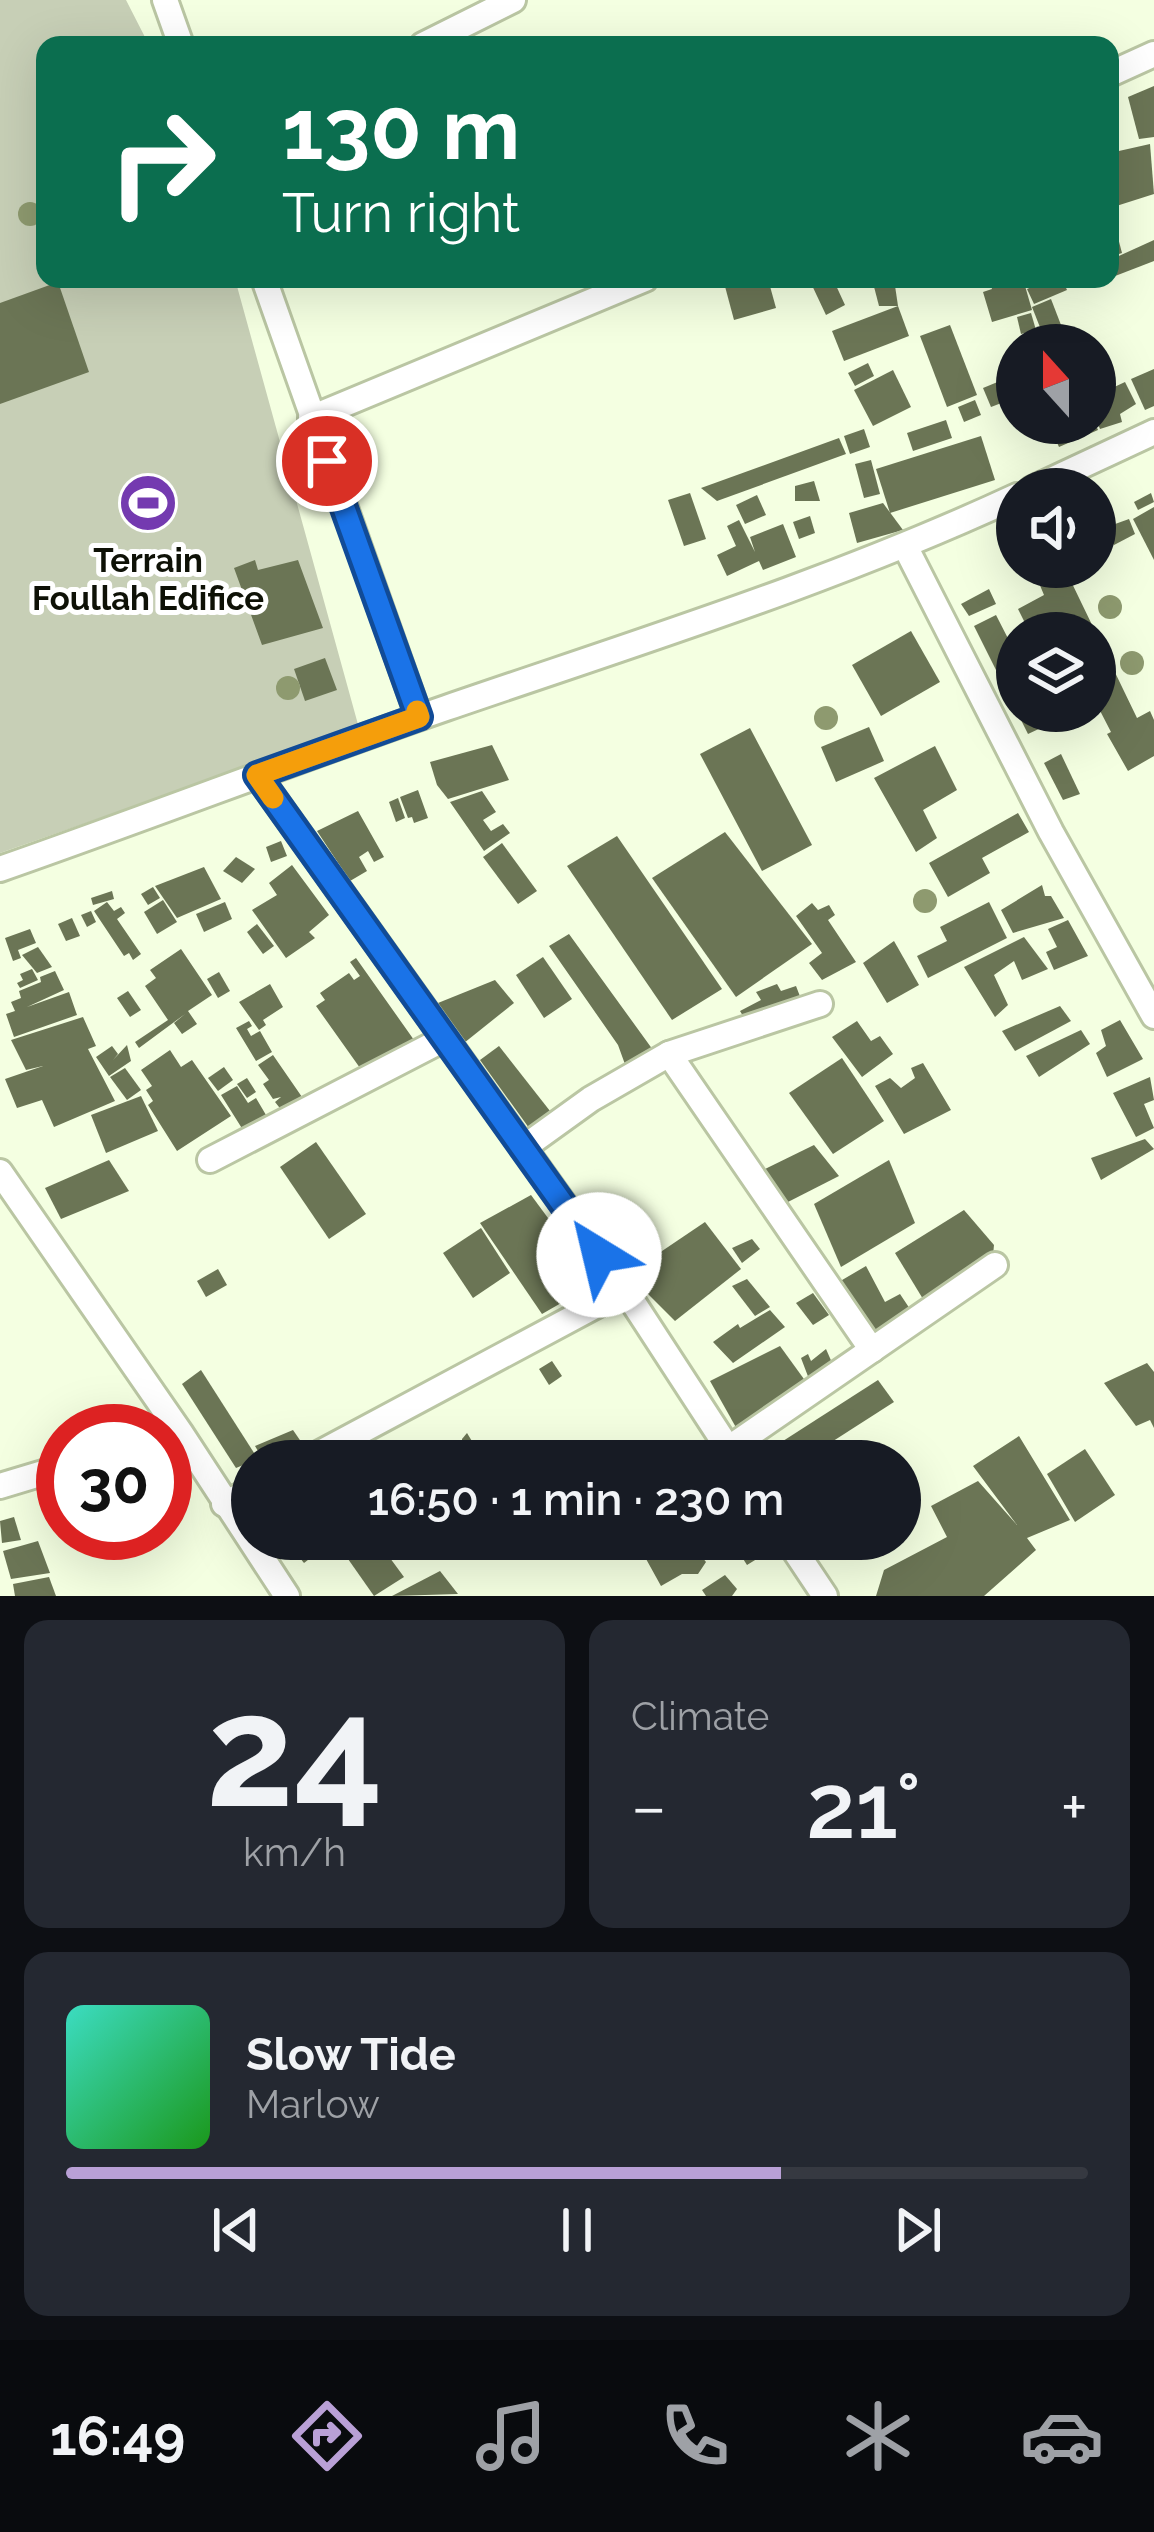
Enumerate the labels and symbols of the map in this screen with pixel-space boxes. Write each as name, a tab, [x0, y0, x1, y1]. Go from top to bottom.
north arrow	[996, 324, 1116, 444]
pin	[276, 410, 378, 512]
sports icon: Terrain Foullah Edifice	[117, 472, 179, 534]
place label: Terrain Foullah Edifice	[32, 541, 264, 618]
position arrow	[536, 1192, 662, 1318]
speed limit sign: 30	[36, 1404, 192, 1560]

